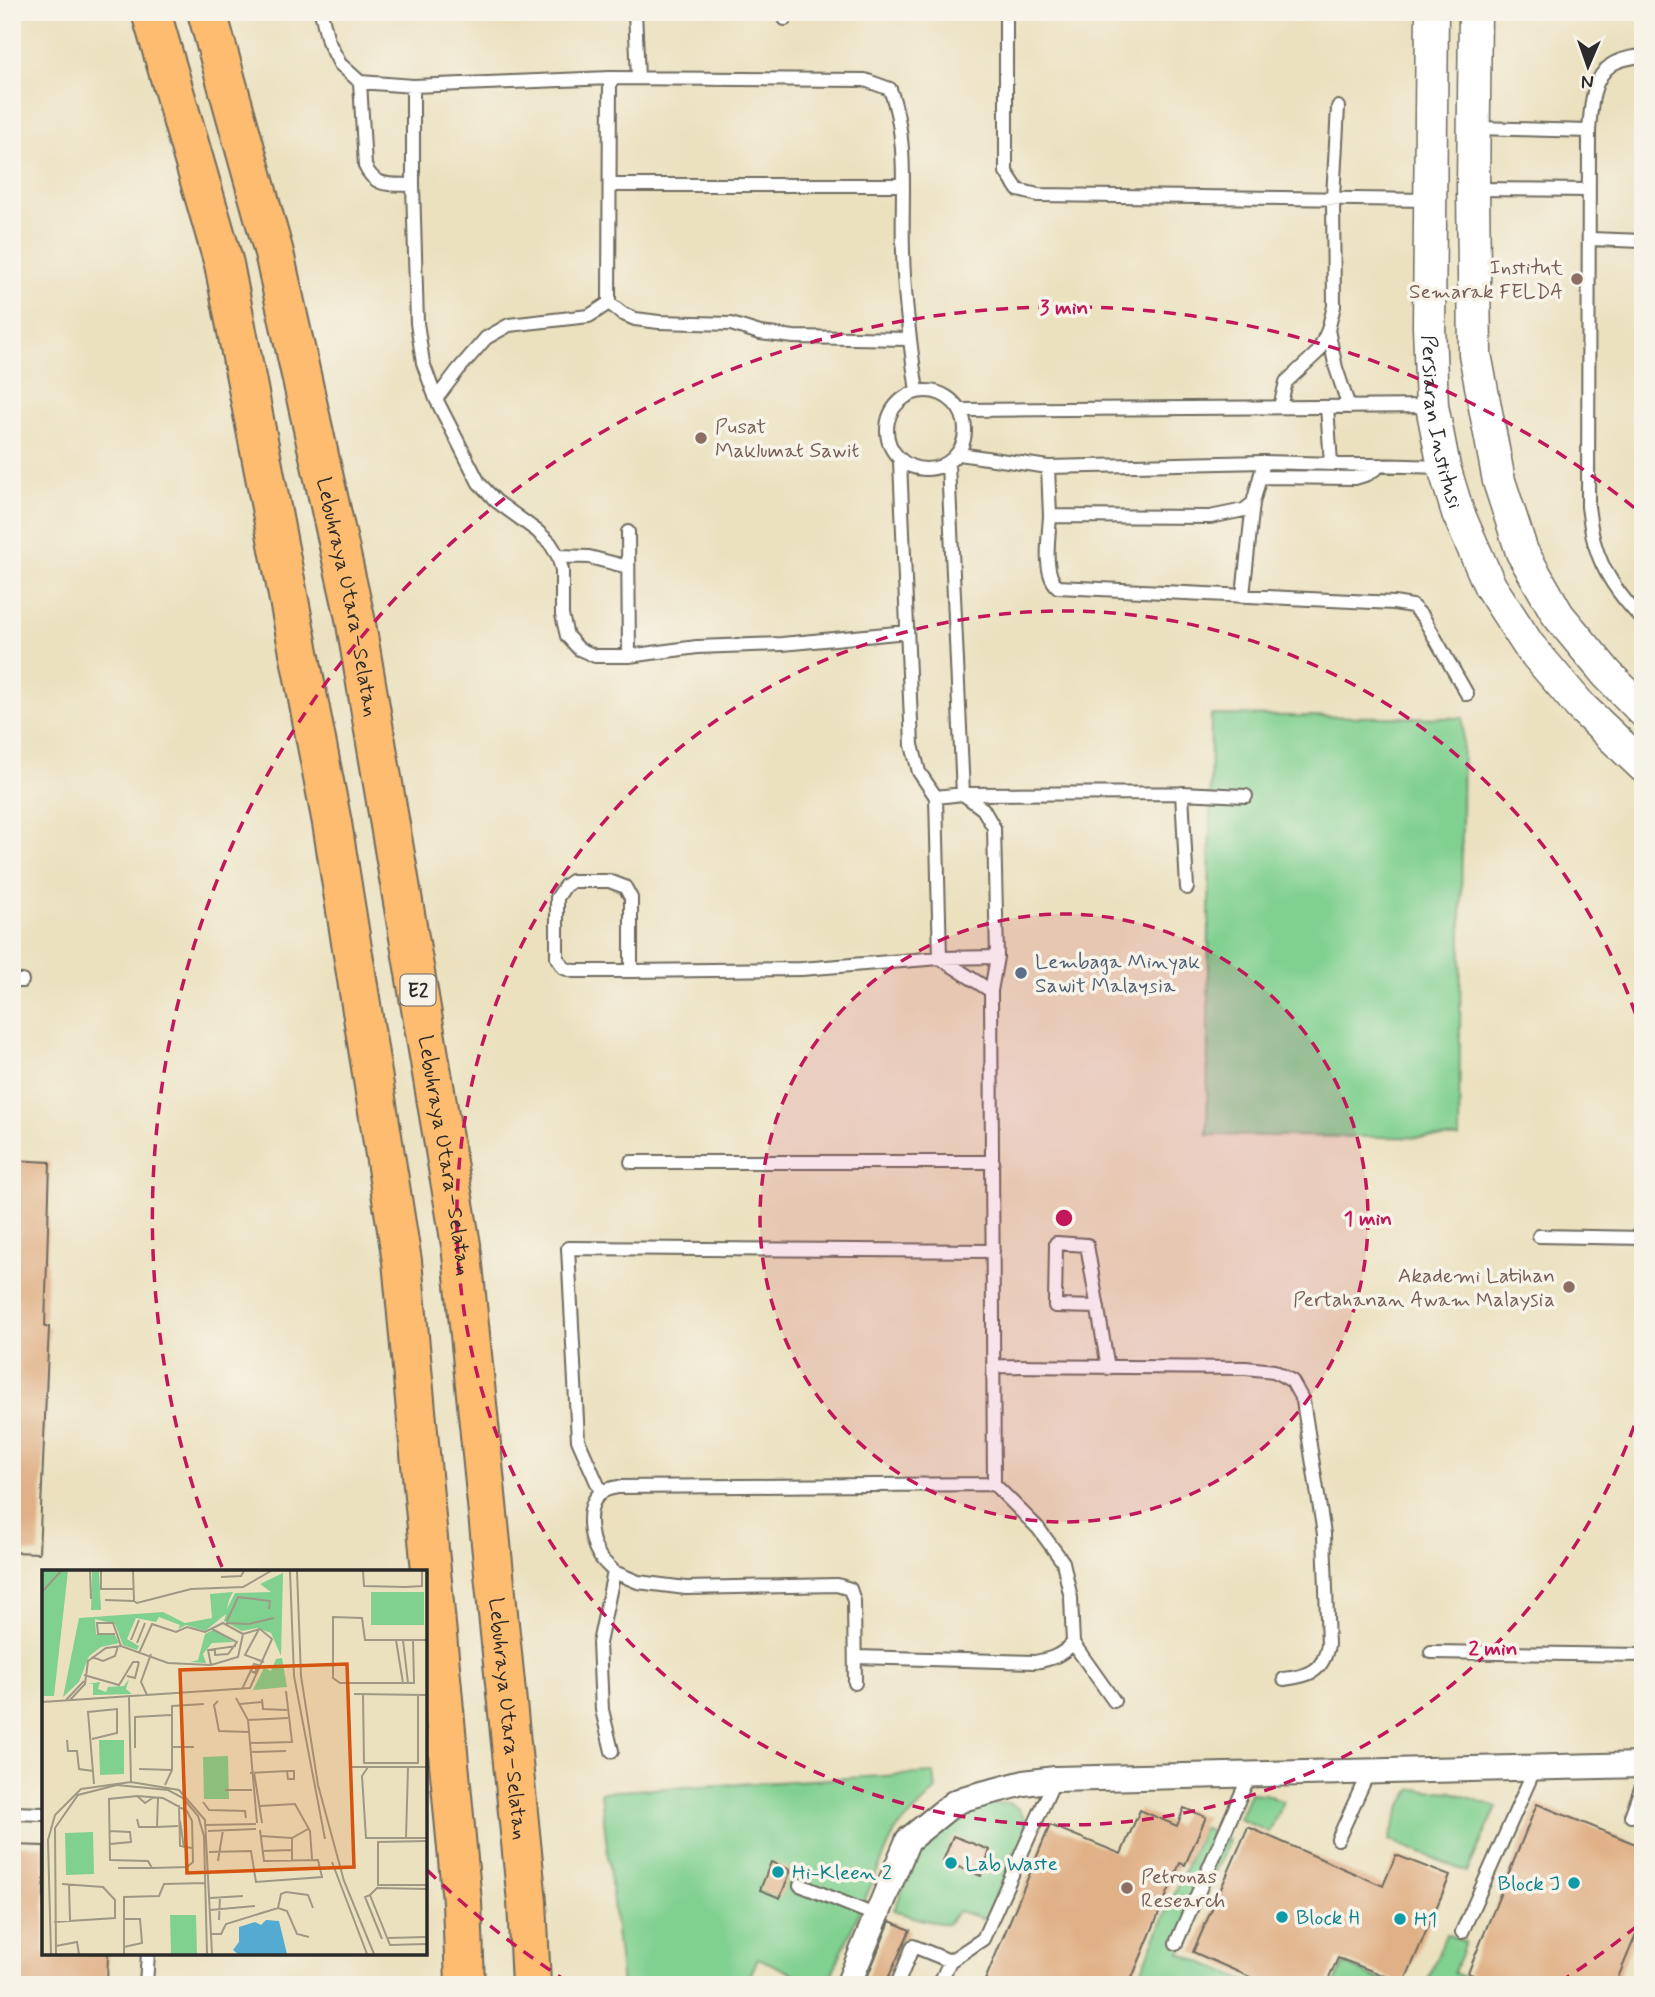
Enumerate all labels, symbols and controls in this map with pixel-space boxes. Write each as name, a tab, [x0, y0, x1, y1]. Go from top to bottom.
north arrow	[1554, 32, 1624, 102]
text: N	[1581, 69, 1594, 94]
place label: Institut Semarak FELDA	[1409, 254, 1564, 306]
marker: Institut Semarak FELDA	[1569, 271, 1585, 287]
text: 3 min	[1040, 294, 1088, 322]
street label: Persiaran Institusi	[1414, 335, 1469, 512]
place label: Pusat Maklumat Sawit	[715, 413, 860, 465]
marker: Pusat Maklumat Sawit	[693, 430, 709, 446]
street label: Lebuhraya Utara–Selatan	[309, 475, 384, 719]
place label: Lembaga Minyak Sawit Malaysia	[1035, 948, 1200, 1000]
marker: Lembaga Minyak Sawit Malaysia	[1013, 965, 1029, 981]
road number: E2	[400, 974, 436, 1006]
street label: Lebuhraya Utara–Selatan	[411, 1033, 477, 1277]
text: 1 min	[1344, 1205, 1392, 1233]
centre of rings	[1052, 1206, 1076, 1230]
place label: Akademi Latihan Pertahanan Awam Malaysia	[1293, 1262, 1555, 1314]
marker: Akademi Latihan Pertahanan Awam Malaysia	[1561, 1279, 1577, 1295]
inset map	[42, 1570, 427, 1955]
street label: Lebuhraya Utara–Selatan	[481, 1596, 534, 1841]
text: 2 min	[1468, 1635, 1518, 1663]
place label: Lab Waste	[965, 1850, 1058, 1878]
marker: Lab Waste	[943, 1855, 959, 1871]
place label: Hi-Kleen 2	[792, 1859, 892, 1887]
place label: Petronas Research	[1141, 1863, 1225, 1915]
marker: Hi-Kleen 2	[770, 1864, 786, 1880]
place label: Block J	[1498, 1870, 1560, 1898]
marker: Block J	[1566, 1875, 1582, 1891]
marker: Petronas Research	[1119, 1880, 1135, 1896]
place label: Block H	[1296, 1904, 1360, 1932]
place label: H1	[1414, 1906, 1437, 1934]
marker: Block H	[1274, 1909, 1290, 1925]
marker: H1	[1392, 1911, 1408, 1927]

